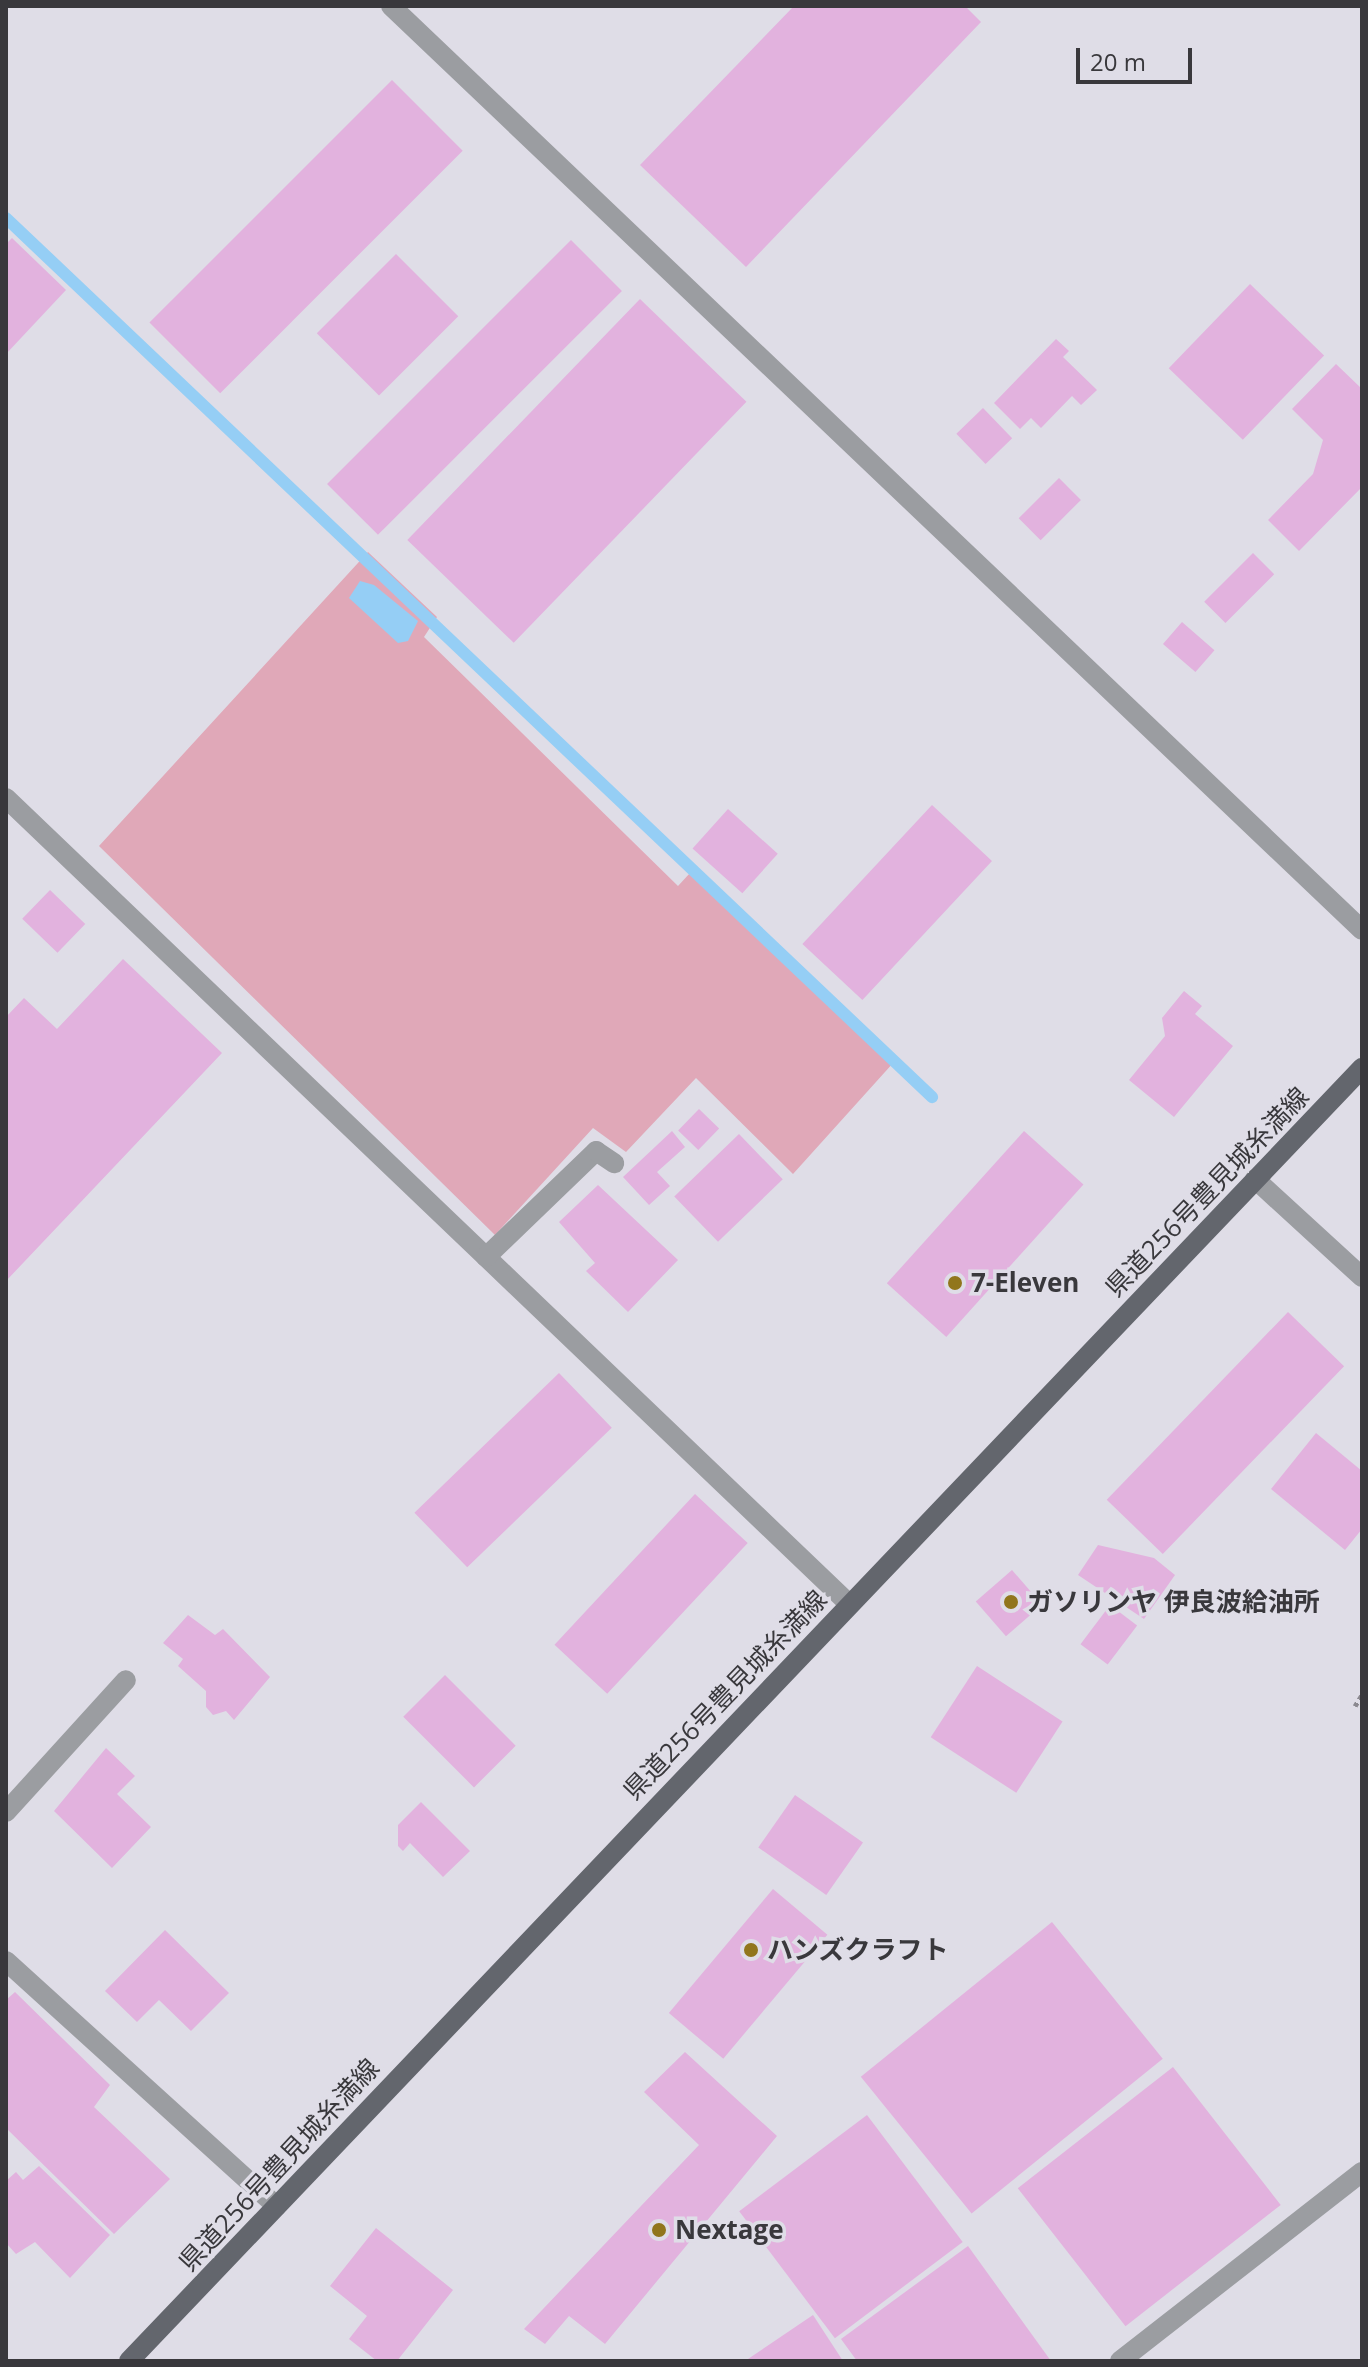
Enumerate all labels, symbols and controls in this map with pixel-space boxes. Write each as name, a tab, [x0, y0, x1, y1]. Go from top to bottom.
scale bar	[1080, 32, 1196, 82]
text: 20 m	[1090, 45, 1146, 78]
street label: 県道256号豊見城糸満線	[1099, 1081, 1315, 1303]
place label: 7-Eleven	[971, 1267, 1079, 1299]
marker: 7-Eleven	[946, 1274, 964, 1292]
street label: 県道256号豊見城糸満線	[617, 1584, 833, 1806]
place label: ガソリンヤ 伊良波給油所	[1027, 1586, 1320, 1618]
marker: ガソリンヤ 伊良波給油所	[1002, 1593, 1020, 1611]
place label: ハンズクラフト	[767, 1934, 949, 1966]
marker: ハンズクラフト	[742, 1941, 760, 1959]
street label: 県道256号豊見城糸満線	[173, 2052, 385, 2278]
place label: Nextage	[675, 2214, 784, 2246]
marker: Nextage	[650, 2221, 668, 2239]

